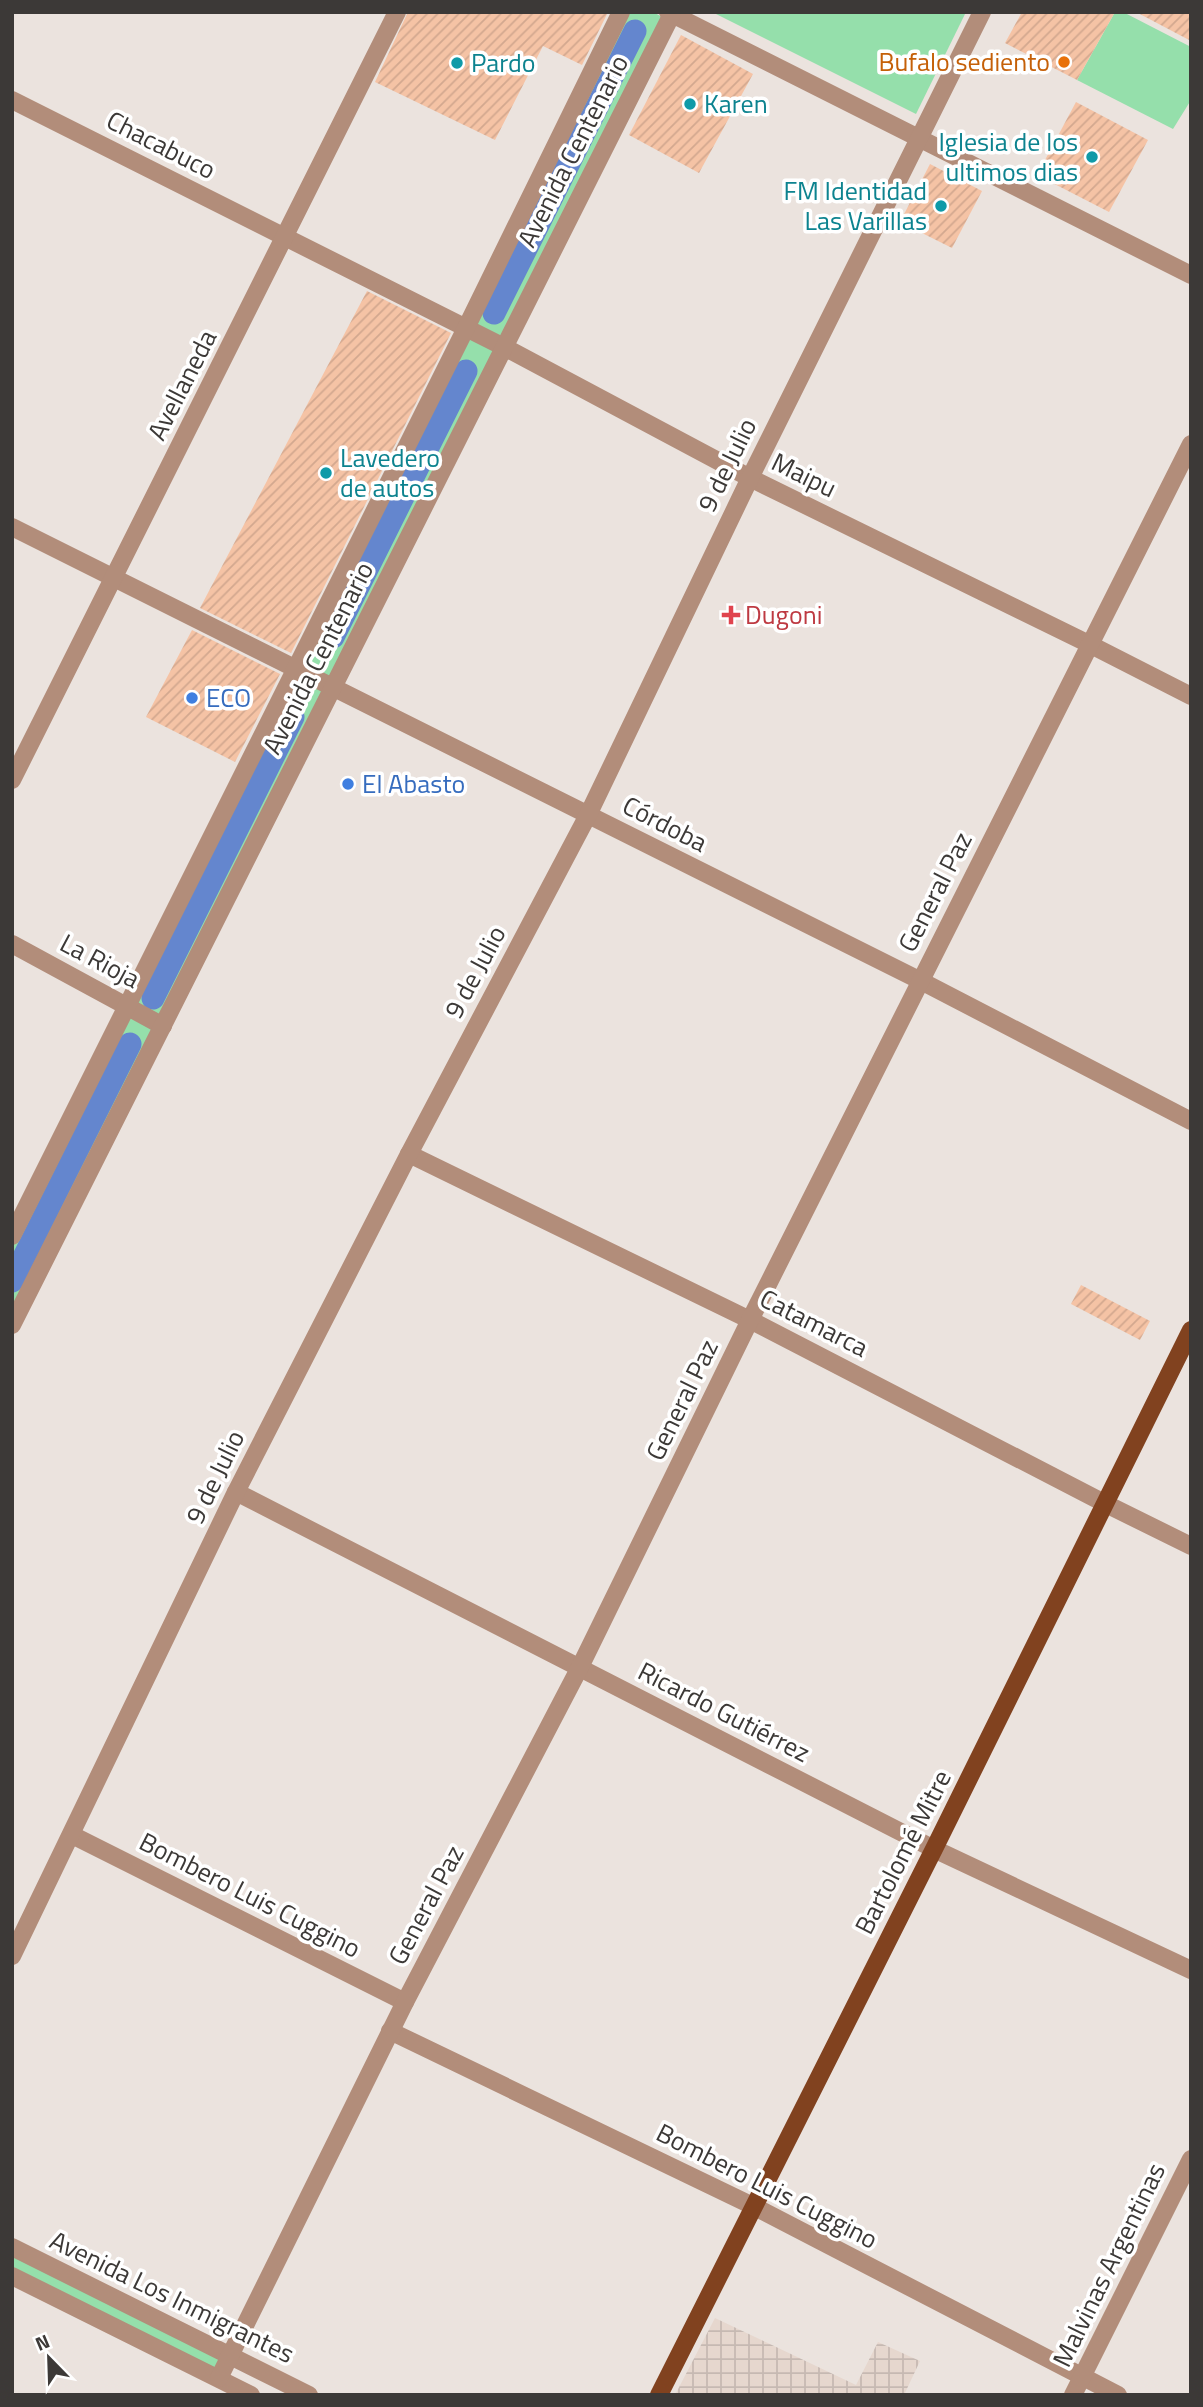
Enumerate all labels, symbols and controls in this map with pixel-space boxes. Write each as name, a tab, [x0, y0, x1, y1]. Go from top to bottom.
place label: Bufalo sediento	[879, 42, 1050, 81]
place label: Pardo	[471, 43, 535, 82]
street label: Avenida Centenario	[507, 48, 638, 254]
marker: Bufalo sediento	[1056, 54, 1072, 70]
marker: Pardo	[449, 55, 465, 71]
place label: Karen	[704, 84, 768, 123]
marker: Karen	[682, 96, 698, 112]
street label: Chacabuco	[100, 100, 223, 189]
place label: Iglesia de los ultimos dias	[938, 122, 1078, 191]
marker: Iglesia de los ultimos dias	[1084, 149, 1100, 165]
place label: FM Identidad Las Varillas	[783, 171, 927, 240]
marker: FM Identidad Las Varillas	[933, 198, 949, 214]
street label: Avellaneda	[137, 323, 226, 447]
street label: 9 de Julio	[687, 411, 766, 518]
place label: Lavedero de autos	[340, 438, 440, 507]
street label: Maipu	[765, 442, 843, 507]
marker: Lavedero de autos	[318, 465, 334, 481]
street label: Avenida Centenario	[252, 555, 383, 761]
place label: Dugoni	[745, 595, 822, 634]
marker: Dugoni	[723, 607, 739, 623]
place label: ECO	[206, 678, 251, 717]
marker: ECO	[184, 690, 200, 706]
place label: El Abasto	[362, 764, 465, 803]
marker: El Abasto	[340, 776, 356, 792]
street label: Córdoba	[616, 786, 714, 861]
street label: General Paz	[888, 825, 981, 959]
street label: 9 de Julio	[434, 919, 515, 1025]
street label: La Rioja	[53, 923, 147, 998]
street label: Catamarca	[753, 1279, 875, 1367]
street label: General Paz	[635, 1333, 728, 1467]
street label: 9 de Julio	[175, 1423, 254, 1530]
street label: Ricardo Gutiérrez	[631, 1651, 817, 1772]
street label: Bartolomé Mitre	[844, 1763, 961, 1941]
street label: Bombero Luis Cuggino	[133, 1822, 368, 1967]
street label: General Paz	[378, 1838, 473, 1971]
street label: Bombero Luis Cuggino	[650, 2113, 885, 2258]
street label: Malvinas Argentinas	[1042, 2156, 1175, 2373]
street label: Avenida Los Inmigrantes	[43, 2220, 301, 2373]
north arrow	[14, 2323, 84, 2393]
text: N	[30, 2326, 54, 2358]

